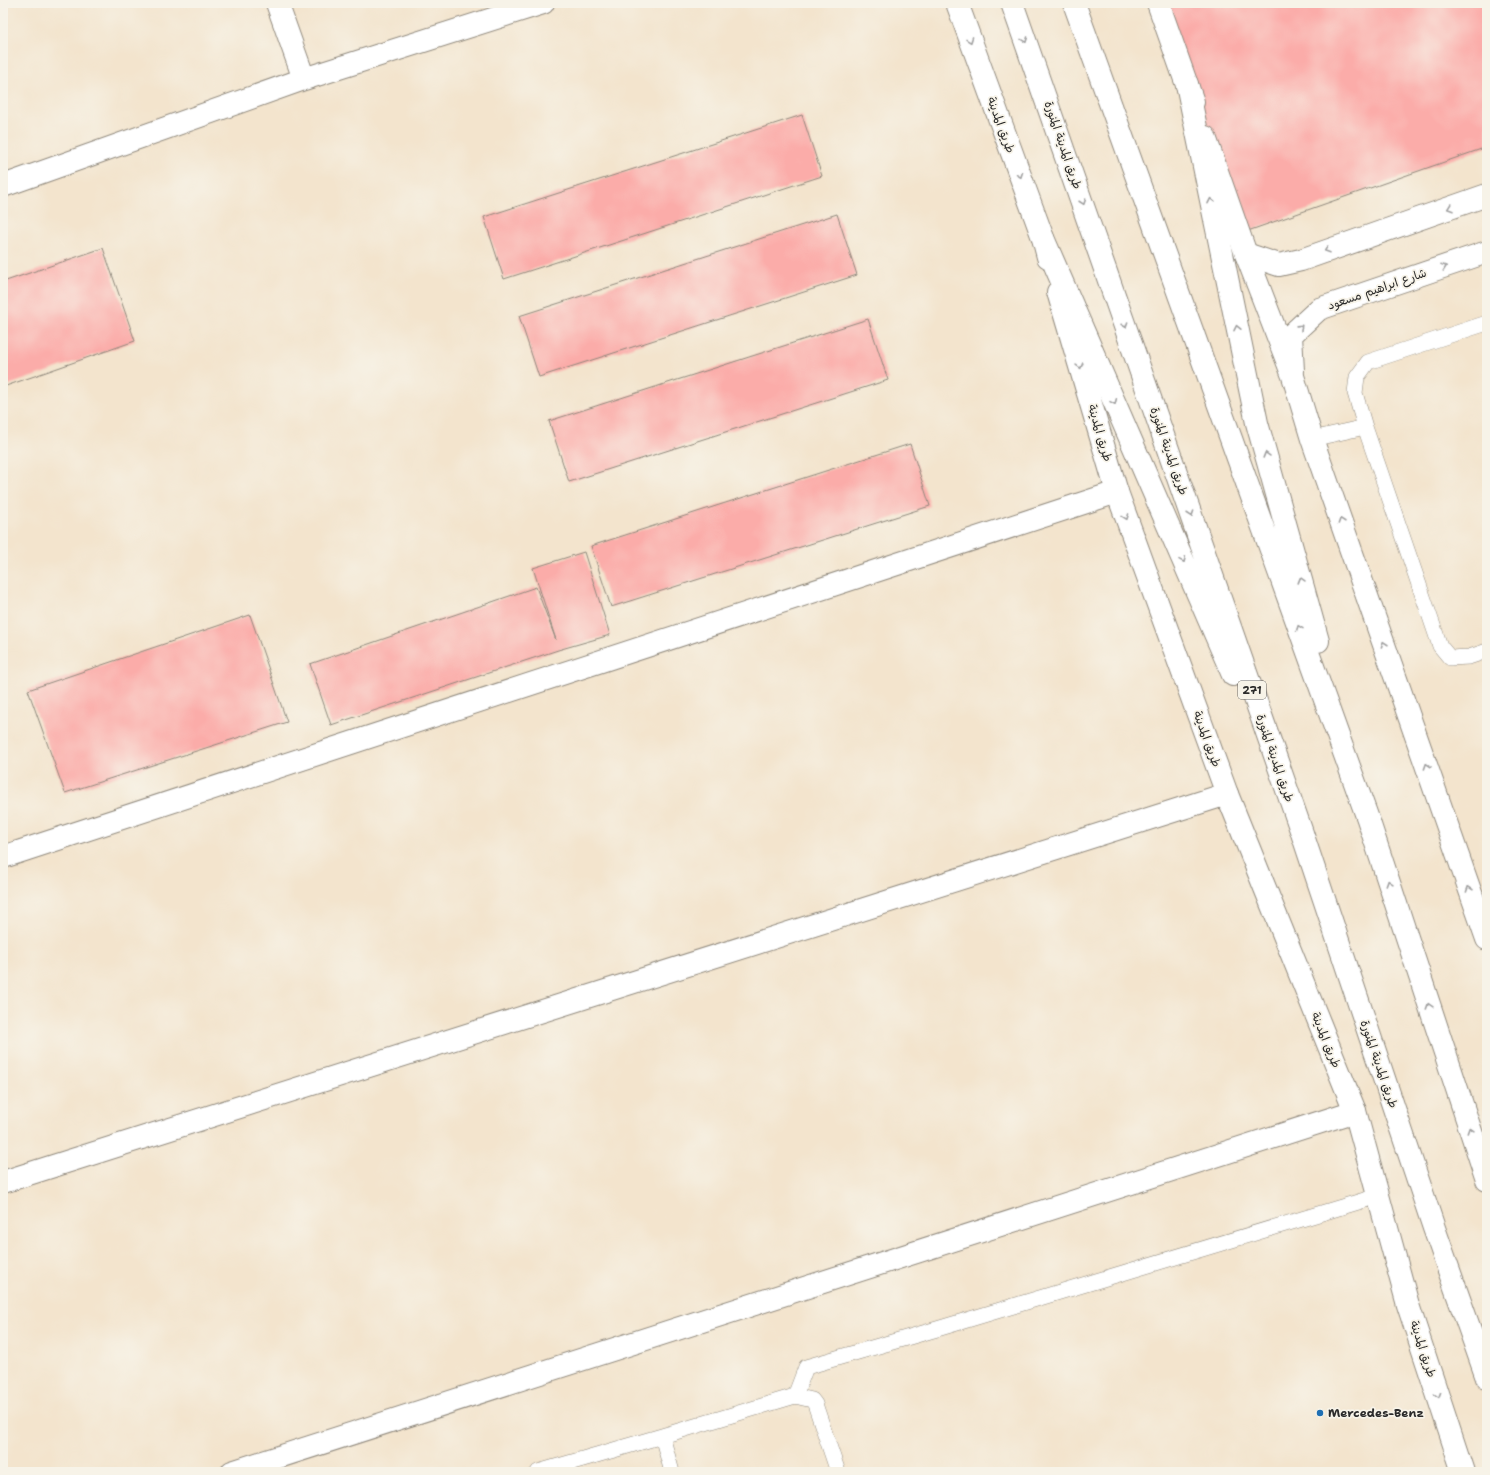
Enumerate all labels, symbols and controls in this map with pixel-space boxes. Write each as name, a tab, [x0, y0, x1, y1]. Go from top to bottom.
one-way arrow	[966, 36, 974, 43]
one-way arrow	[1021, 36, 1029, 43]
street label: طريق المدينة	[983, 95, 1019, 155]
street label: طريق المدينة المنورة	[1040, 99, 1086, 191]
one-way arrow	[1015, 171, 1023, 178]
one-way arrow	[1207, 197, 1216, 204]
one-way arrow	[1078, 198, 1086, 205]
one-way arrow	[1447, 203, 1454, 212]
one-way arrow	[1324, 246, 1331, 254]
one-way arrow	[1441, 263, 1448, 272]
street label: شارع ابراهيم مسعود	[1325, 265, 1429, 314]
one-way arrow	[1121, 321, 1129, 328]
one-way arrow	[1295, 324, 1303, 332]
one-way arrow	[1234, 325, 1242, 331]
one-way arrow	[1075, 362, 1084, 369]
one-way arrow	[1109, 398, 1117, 406]
street label: طريق المدينة	[1084, 402, 1116, 464]
street label: طريق المدينة المنورة	[1146, 405, 1192, 497]
one-way arrow	[1262, 451, 1271, 458]
one-way arrow	[1186, 510, 1194, 517]
one-way arrow	[1122, 513, 1130, 520]
one-way arrow	[1337, 518, 1345, 525]
one-way arrow	[1178, 556, 1186, 563]
one-way arrow	[1297, 577, 1306, 584]
one-way arrow	[1296, 625, 1304, 632]
one-way arrow	[1380, 640, 1388, 647]
road number: 271	[1238, 681, 1266, 699]
street label: طريق المدينة	[1189, 709, 1225, 769]
street label: طريق المدينة المنورة	[1252, 712, 1298, 804]
one-way arrow	[1423, 763, 1431, 770]
one-way arrow	[1385, 879, 1394, 886]
one-way arrow	[1466, 886, 1474, 893]
one-way arrow	[1425, 1003, 1434, 1010]
street label: طريق المدينة	[1308, 1010, 1344, 1070]
street label: طريق المدينة المنورة	[1356, 1018, 1402, 1110]
one-way arrow	[1466, 1127, 1474, 1134]
street label: طريق المدينة	[1406, 1319, 1440, 1379]
one-way arrow	[1433, 1391, 1441, 1398]
place label: Mercedes-Benz	[1328, 1405, 1424, 1421]
marker: Mercedes-Benz	[1315, 1408, 1325, 1418]

